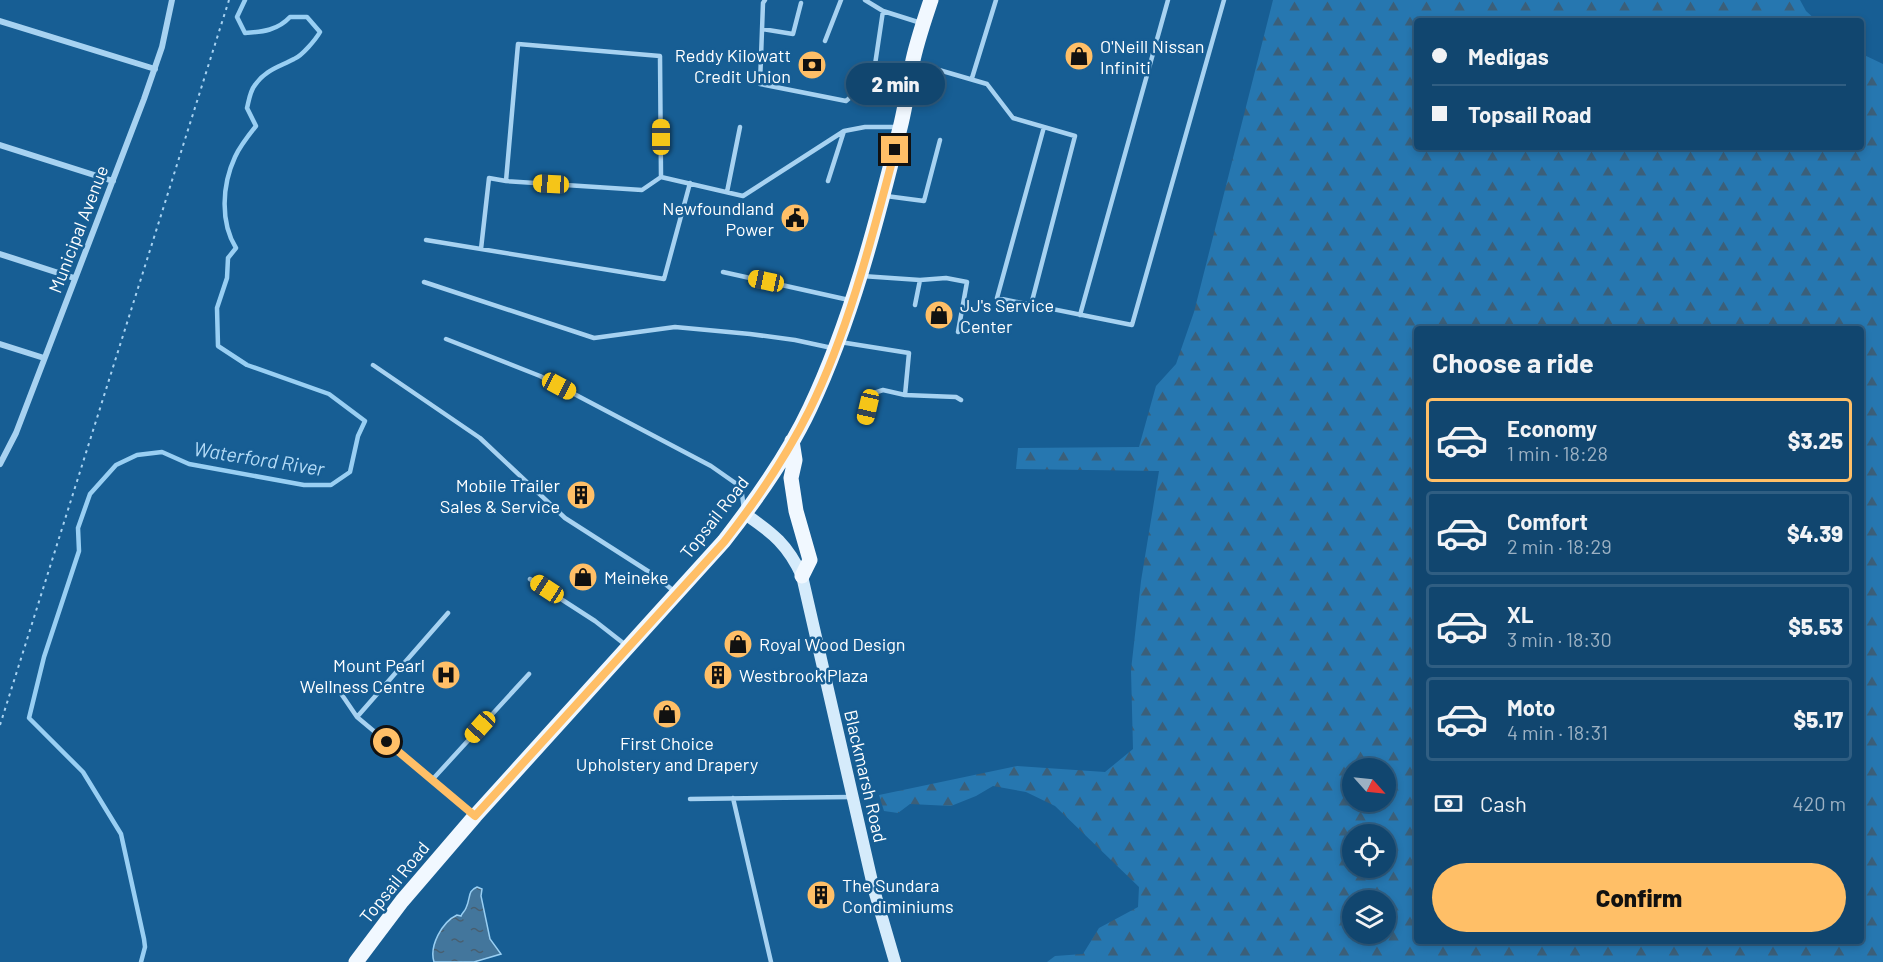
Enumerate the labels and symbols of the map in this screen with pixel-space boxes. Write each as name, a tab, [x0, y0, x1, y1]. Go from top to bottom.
place label: O'Neill Nissan Infiniti	[1100, 35, 1205, 78]
shop icon: O'Neill Nissan Infiniti	[1063, 40, 1095, 72]
place label: Reddy Kilowatt Credit Union	[675, 44, 791, 87]
bank icon: Reddy Kilowatt Credit Union	[796, 49, 828, 81]
callout: 2 min	[846, 63, 944, 105]
car	[652, 119, 670, 155]
route end	[881, 136, 908, 163]
street label: Municipal Avenue	[44, 162, 112, 296]
car	[533, 174, 569, 194]
place label: Newfoundland Power	[662, 197, 774, 240]
public building icon: Newfoundland Power	[779, 202, 811, 234]
car	[747, 268, 785, 294]
place label: JJ's Service Center	[960, 294, 1054, 337]
shop icon: JJ's Service Center	[923, 299, 955, 331]
car	[539, 370, 579, 402]
car	[855, 387, 881, 427]
water label: Waterford River	[192, 436, 327, 480]
street label: Topsail Road	[675, 471, 753, 563]
place label: Mobile Trailer Sales & Service	[440, 474, 560, 517]
building icon: Mobile Trailer Sales & Service	[565, 479, 597, 511]
shop icon: Meineke	[567, 561, 599, 593]
place label: Meineke	[604, 566, 669, 588]
car	[527, 572, 567, 606]
shop icon: Royal Wood Design	[722, 628, 754, 660]
place label: Royal Wood Design	[759, 633, 906, 655]
place label: Mount Pearl Wellness Centre	[300, 654, 425, 697]
hospital icon: Mount Pearl Wellness Centre	[430, 659, 462, 691]
building icon: Westbrook Plaza	[702, 659, 734, 691]
place label: Westbrook Plaza	[739, 664, 868, 686]
shop icon: First Choice Upholstery and Drapery	[651, 698, 683, 730]
car	[461, 708, 499, 746]
street label: Blackmarsh Road	[840, 708, 892, 844]
route start	[373, 728, 400, 755]
place label: First Choice Upholstery and Drapery	[576, 732, 758, 775]
north arrow	[1342, 758, 1396, 812]
street label: Topsail Road	[354, 837, 434, 927]
place label: The Sundara Condiminiums	[842, 874, 954, 917]
building icon: The Sundara Condiminiums	[805, 879, 837, 911]

